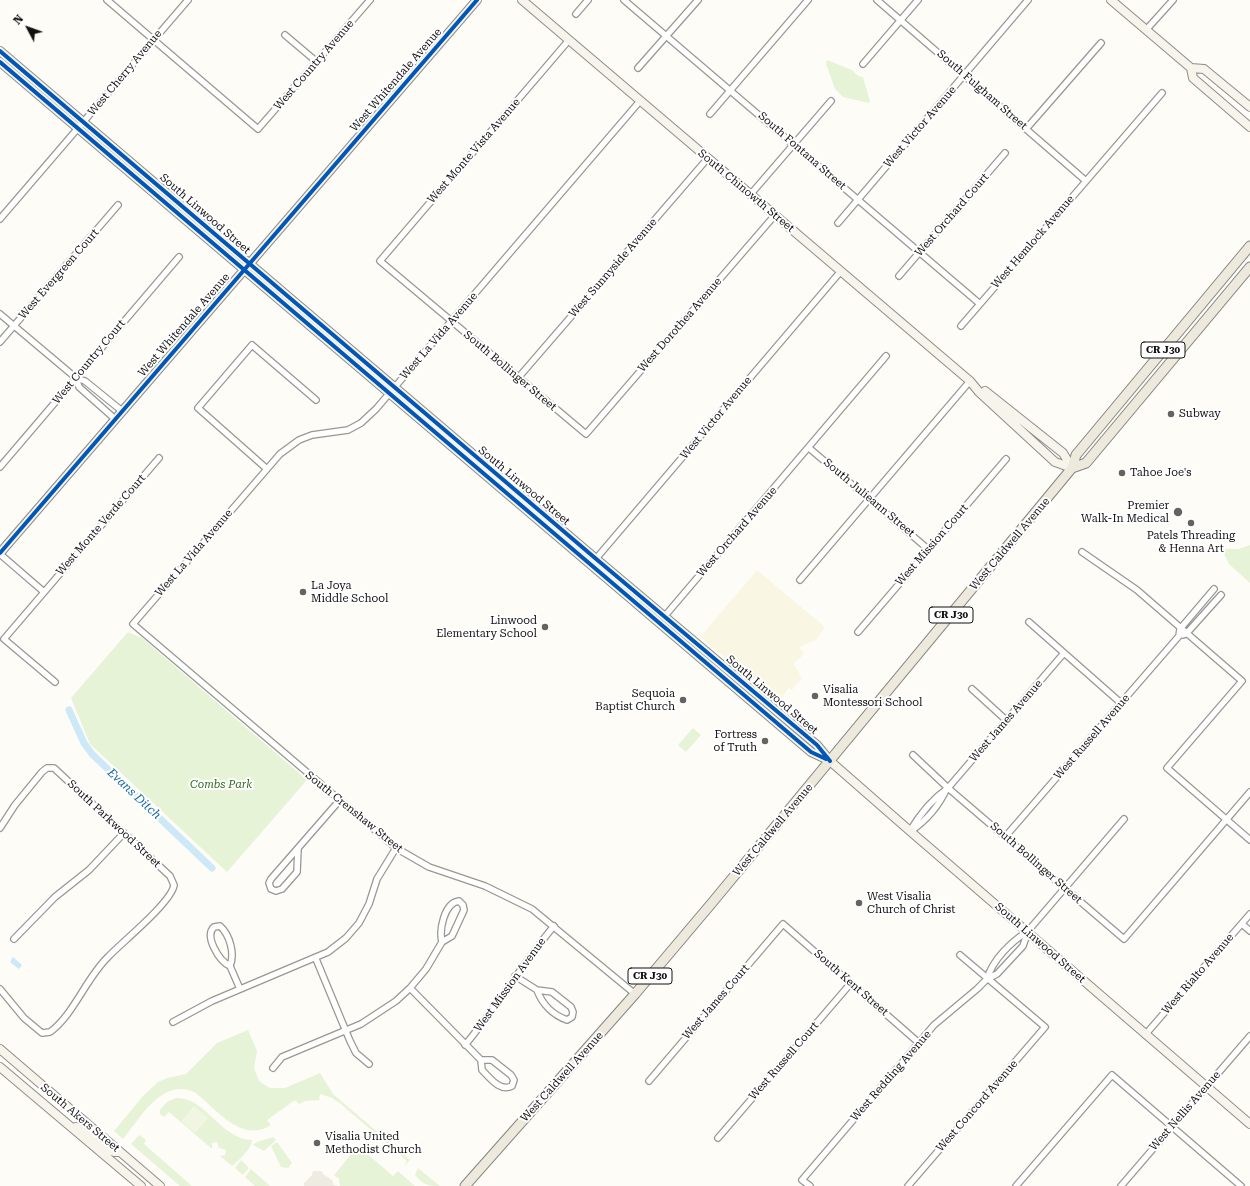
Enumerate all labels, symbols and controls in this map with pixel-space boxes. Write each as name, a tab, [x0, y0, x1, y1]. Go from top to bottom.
north arrow	[8, 8, 48, 48]
text: N	[11, 12, 26, 27]
street label: West Country Avenue	[271, 17, 357, 113]
street label: West Whitendale Avenue	[348, 26, 444, 134]
street label: West Cherry Avenue	[85, 27, 165, 119]
street label: South Fulgham Street	[934, 47, 1030, 133]
street label: West Victor Avenue	[881, 84, 959, 170]
street label: West Monte Vista Avenue	[425, 96, 523, 206]
street label: South Fontana Street	[755, 109, 849, 193]
street label: South Chinowth Street	[695, 147, 797, 235]
street label: South Linwood Street	[157, 171, 253, 257]
street label: West Orchard Court	[912, 171, 992, 259]
street label: West Hemlock Avenue	[989, 193, 1077, 291]
street label: West Sunnyside Avenue	[566, 216, 660, 320]
street label: West Evergreen Court	[16, 226, 102, 322]
street label: West Whitendale Avenue	[136, 271, 232, 379]
street label: West Dorothea Avenue	[635, 275, 725, 375]
street label: West La Vida Avenue	[398, 290, 480, 382]
street label: West Country Court	[50, 317, 128, 407]
street label: South Bollinger Street	[461, 328, 559, 414]
road number: CR J30	[1141, 342, 1185, 358]
street label: West Victor Avenue	[678, 374, 754, 462]
place label: Subway	[1179, 407, 1221, 421]
marker: Subway	[1166, 409, 1176, 419]
street label: South Linwood Street	[475, 444, 573, 528]
street label: South Julieann Street	[821, 456, 917, 540]
place label: Tahoe Joe's	[1130, 466, 1191, 480]
marker: Tahoe Joe's	[1117, 468, 1127, 478]
street label: West Monte Verde Court	[53, 472, 149, 578]
street label: West Orchard Avenue	[694, 484, 780, 580]
street label: West Caldwell Avenue	[967, 495, 1053, 593]
place label: Premier Walk-In Medical	[1081, 499, 1169, 525]
street label: West Mission Court	[893, 502, 971, 588]
marker: Premier Walk-In Medical	[1172, 506, 1184, 518]
street label: West La Vida Avenue	[153, 507, 235, 599]
marker: Patels Threading & Henna Art	[1186, 518, 1196, 528]
place label: Patels Threading & Henna Art	[1147, 529, 1235, 555]
place label: La Joya Middle School	[311, 579, 388, 605]
marker: La Joya Middle School	[298, 587, 308, 597]
road number: CR J30	[929, 607, 973, 623]
place label: Linwood Elementary School	[436, 614, 537, 640]
marker: Linwood Elementary School	[540, 622, 550, 632]
street label: South Linwood Street	[723, 653, 821, 737]
street label: West James Avenue	[967, 677, 1045, 765]
place label: Visalia Montessori School	[823, 683, 922, 709]
place label: Sequoia Baptist Church	[595, 687, 675, 713]
marker: Visalia Montessori School	[810, 691, 820, 701]
street label: West Russell Avenue	[1051, 692, 1133, 782]
marker: Sequoia Baptist Church	[678, 695, 688, 705]
place label: Fortress of Truth	[713, 728, 757, 754]
marker: Fortress of Truth	[760, 736, 770, 746]
water label: Evans Ditch	[104, 766, 164, 822]
street label: South Crenshaw Street	[303, 769, 405, 855]
street label: South Parkwood Street	[65, 777, 163, 871]
park label: Combs Park	[190, 778, 252, 792]
street label: West Caldwell Avenue	[730, 781, 816, 879]
street label: South Bollinger Street	[987, 820, 1085, 906]
place label: West Visalia Church of Christ	[867, 890, 955, 916]
marker: West Visalia Church of Christ	[854, 898, 864, 908]
street label: South Linwood Street	[992, 900, 1088, 986]
street label: West Rialto Avenue	[1159, 931, 1237, 1017]
street label: West Mission Avenue	[471, 935, 549, 1035]
street label: South Kent Street	[811, 947, 891, 1019]
street label: West James Court	[680, 962, 752, 1042]
road number: CR J30	[628, 968, 672, 984]
street label: West Russell Court	[746, 1019, 822, 1103]
street label: West Redding Avenue	[848, 1028, 934, 1124]
street label: West Caldwell Avenue	[518, 1029, 606, 1125]
street label: West Concord Avenue	[934, 1057, 1020, 1155]
street label: West Nellis Avenue	[1147, 1068, 1223, 1154]
street label: South Akers Street	[38, 1081, 122, 1155]
place label: Visalia United Methodist Church	[325, 1130, 422, 1156]
marker: Visalia United Methodist Church	[312, 1138, 322, 1148]

